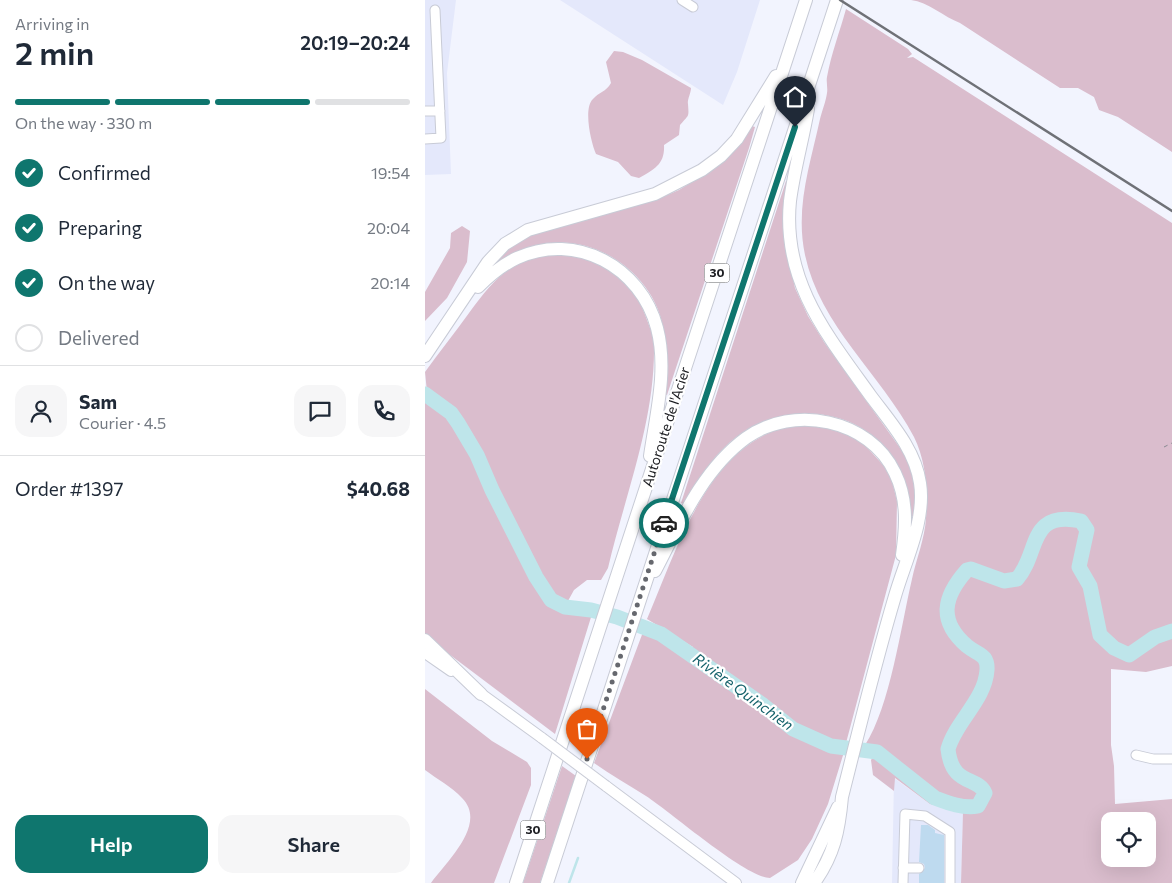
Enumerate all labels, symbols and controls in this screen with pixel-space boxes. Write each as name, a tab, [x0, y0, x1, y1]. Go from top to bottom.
text: Arriving in	[15, 14, 89, 33]
text: 20:19–20:24	[300, 31, 410, 54]
text: 2 min	[15, 32, 94, 72]
pin	[774, 76, 816, 127]
icon: home	[781, 83, 809, 111]
text: On the way · 330 m	[15, 113, 152, 132]
icon: check	[15, 159, 43, 187]
text: Confirmed	[58, 161, 151, 184]
text: 19:54	[371, 163, 410, 182]
icon: check	[15, 214, 43, 242]
text: Preparing	[58, 216, 142, 239]
text: 20:04	[367, 218, 410, 237]
road number: 30	[705, 264, 729, 282]
icon: check	[15, 269, 43, 297]
text: On the way	[58, 271, 155, 294]
text: 20:14	[371, 273, 410, 292]
text: Delivered	[58, 326, 139, 349]
street label: Autoroute de l'Acier	[638, 364, 693, 489]
button: person	[15, 385, 67, 437]
button: chat	[294, 385, 346, 437]
button: phone	[358, 385, 410, 437]
text: Sam	[79, 390, 117, 413]
text: Courier · 4.5	[79, 413, 166, 432]
text: Order #1397	[15, 477, 123, 500]
text: $40.68	[347, 477, 410, 500]
courier	[639, 498, 689, 548]
icon: car	[650, 509, 678, 537]
water label: Rivière Quinchien	[690, 649, 797, 734]
pin	[566, 708, 608, 759]
icon: bag	[573, 715, 601, 743]
map controls	[1101, 812, 1156, 867]
button: locate	[1101, 812, 1156, 867]
button: Help	[15, 815, 208, 873]
button: Share	[218, 815, 410, 873]
road number: 30	[521, 820, 545, 840]

